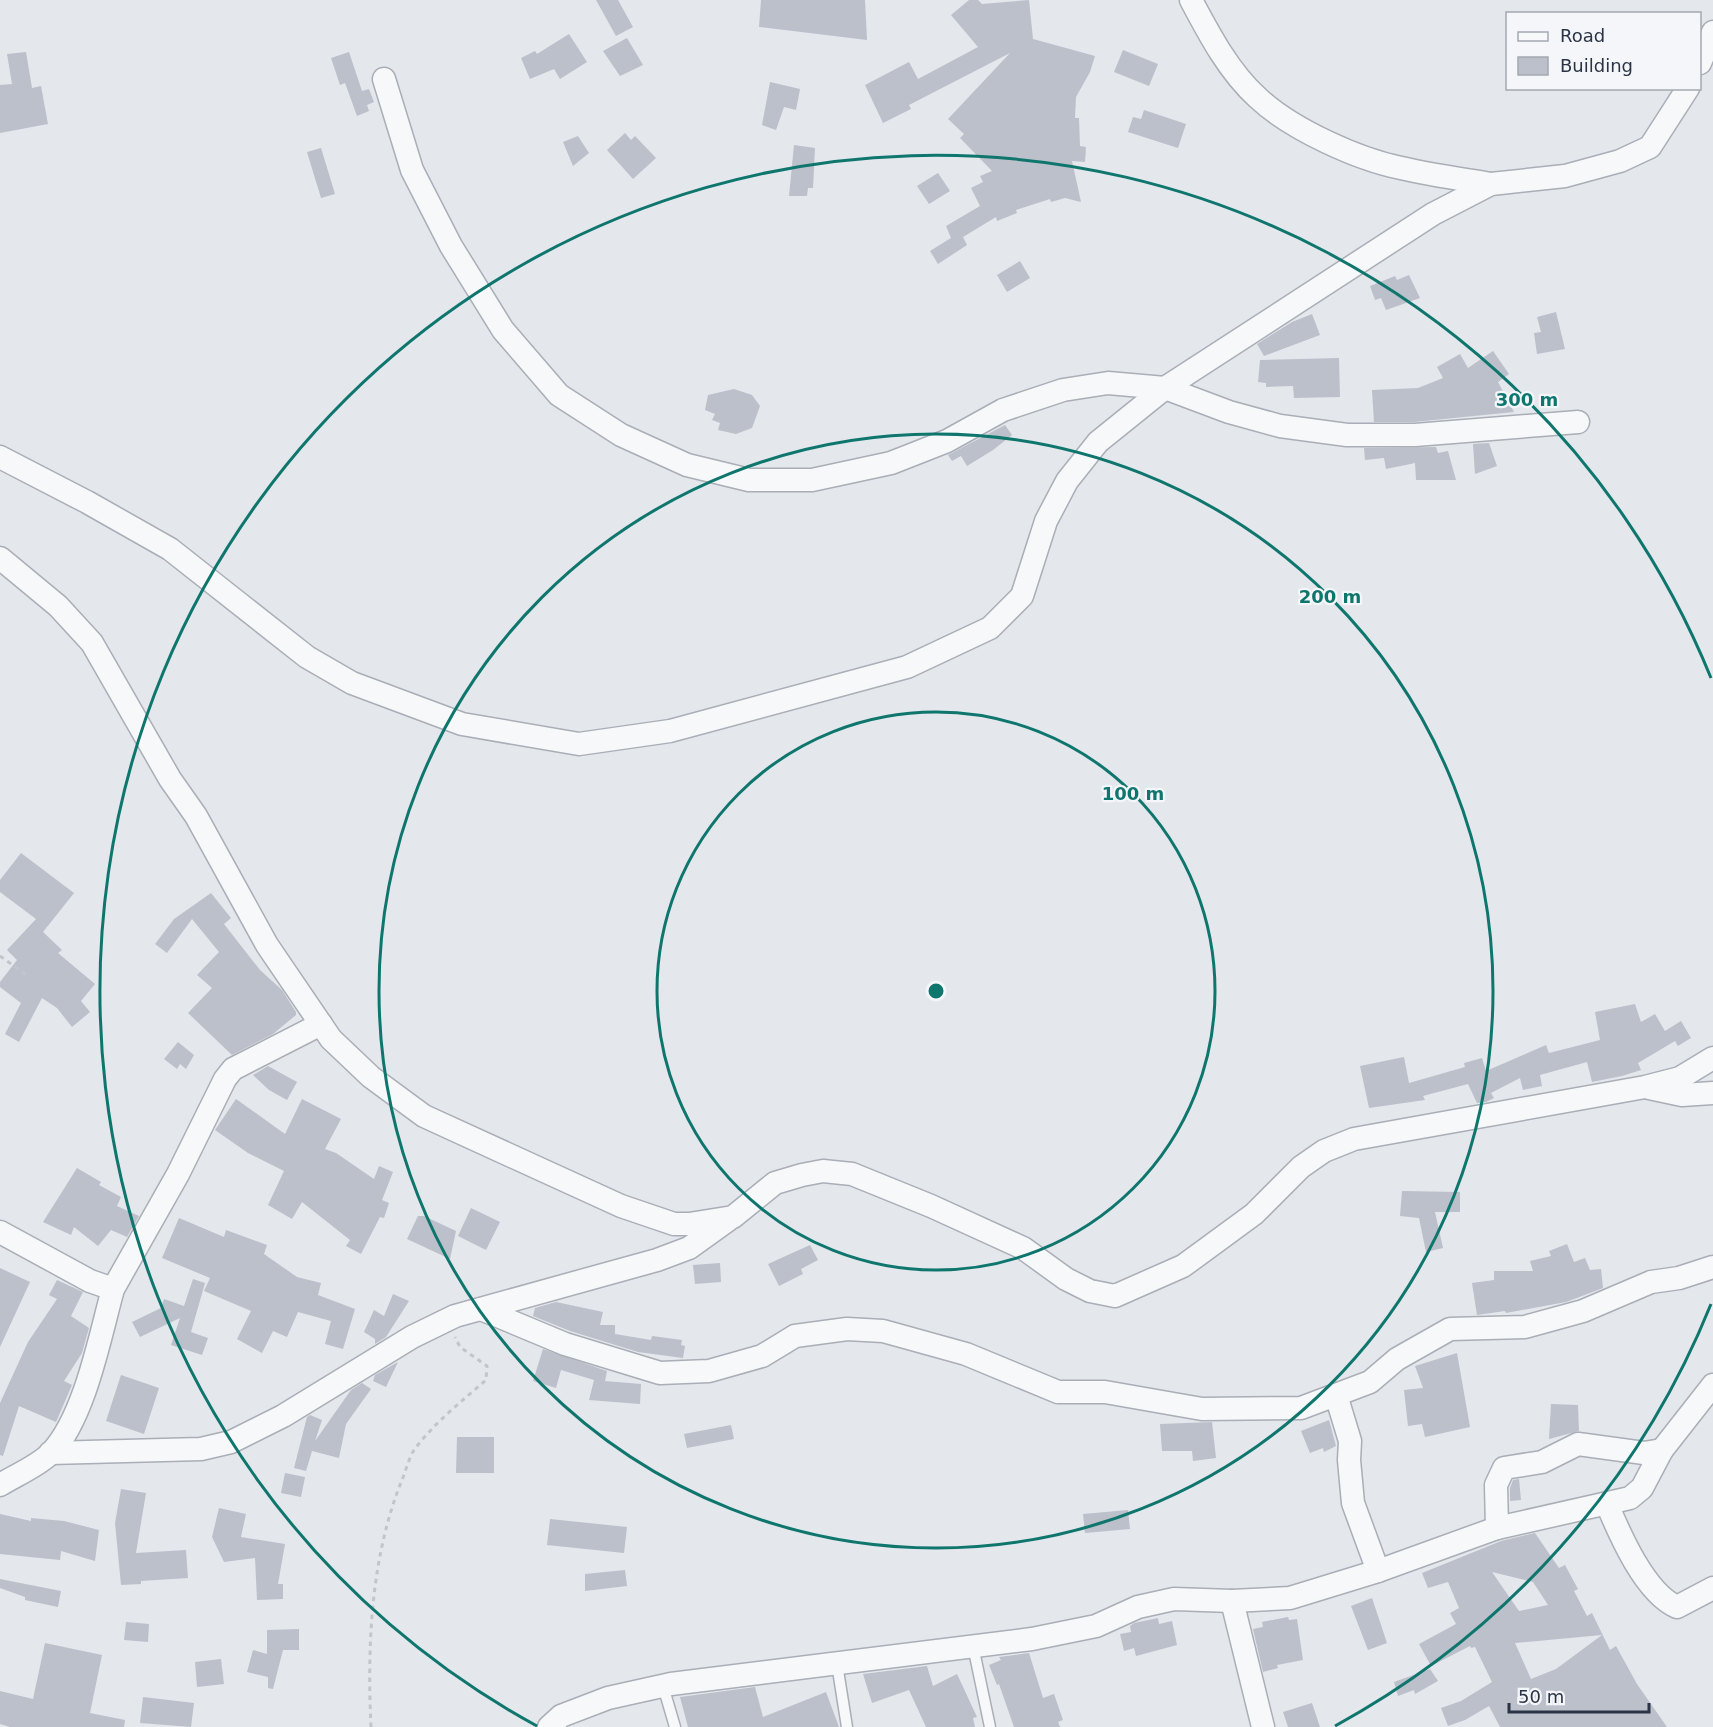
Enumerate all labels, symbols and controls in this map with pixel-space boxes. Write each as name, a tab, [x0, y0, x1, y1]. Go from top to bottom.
legend	[1506, 12, 1701, 90]
text: Road	[1560, 25, 1605, 46]
text: Building	[1560, 55, 1633, 76]
text: 300 m	[1496, 389, 1558, 410]
text: 200 m	[1299, 586, 1361, 607]
text: 100 m	[1102, 783, 1164, 804]
centre of rings	[926, 981, 946, 1001]
scale bar	[1509, 1676, 1648, 1714]
text: 50 m	[1518, 1686, 1564, 1707]

